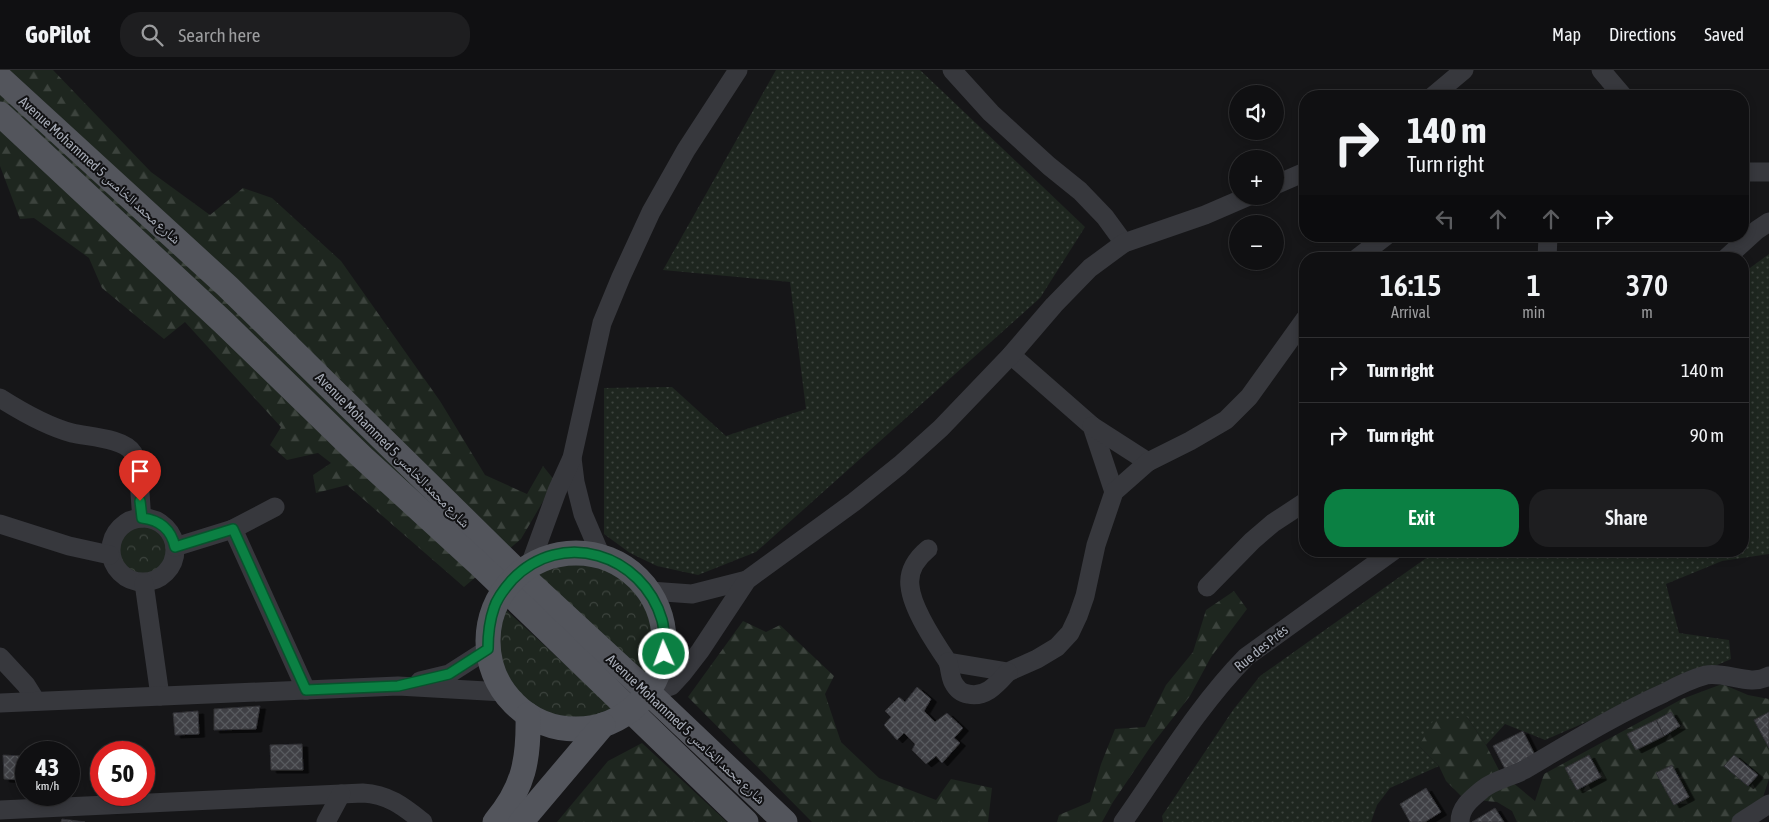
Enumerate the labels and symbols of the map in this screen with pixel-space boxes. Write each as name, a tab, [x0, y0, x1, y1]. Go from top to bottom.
street label: Avenue Mohammed 5 شارع محمد الخامس	[15, 93, 184, 248]
street label: Avenue Mohammed 5 شارع محمد الخامس	[311, 369, 474, 532]
pin	[119, 450, 161, 501]
street label: Rue des Prés	[1231, 622, 1291, 674]
position arrow	[637, 627, 689, 679]
street label: Avenue Mohammed 5 شارع محمد الخامس	[602, 651, 769, 809]
speed limit sign: 50	[90, 741, 155, 806]

